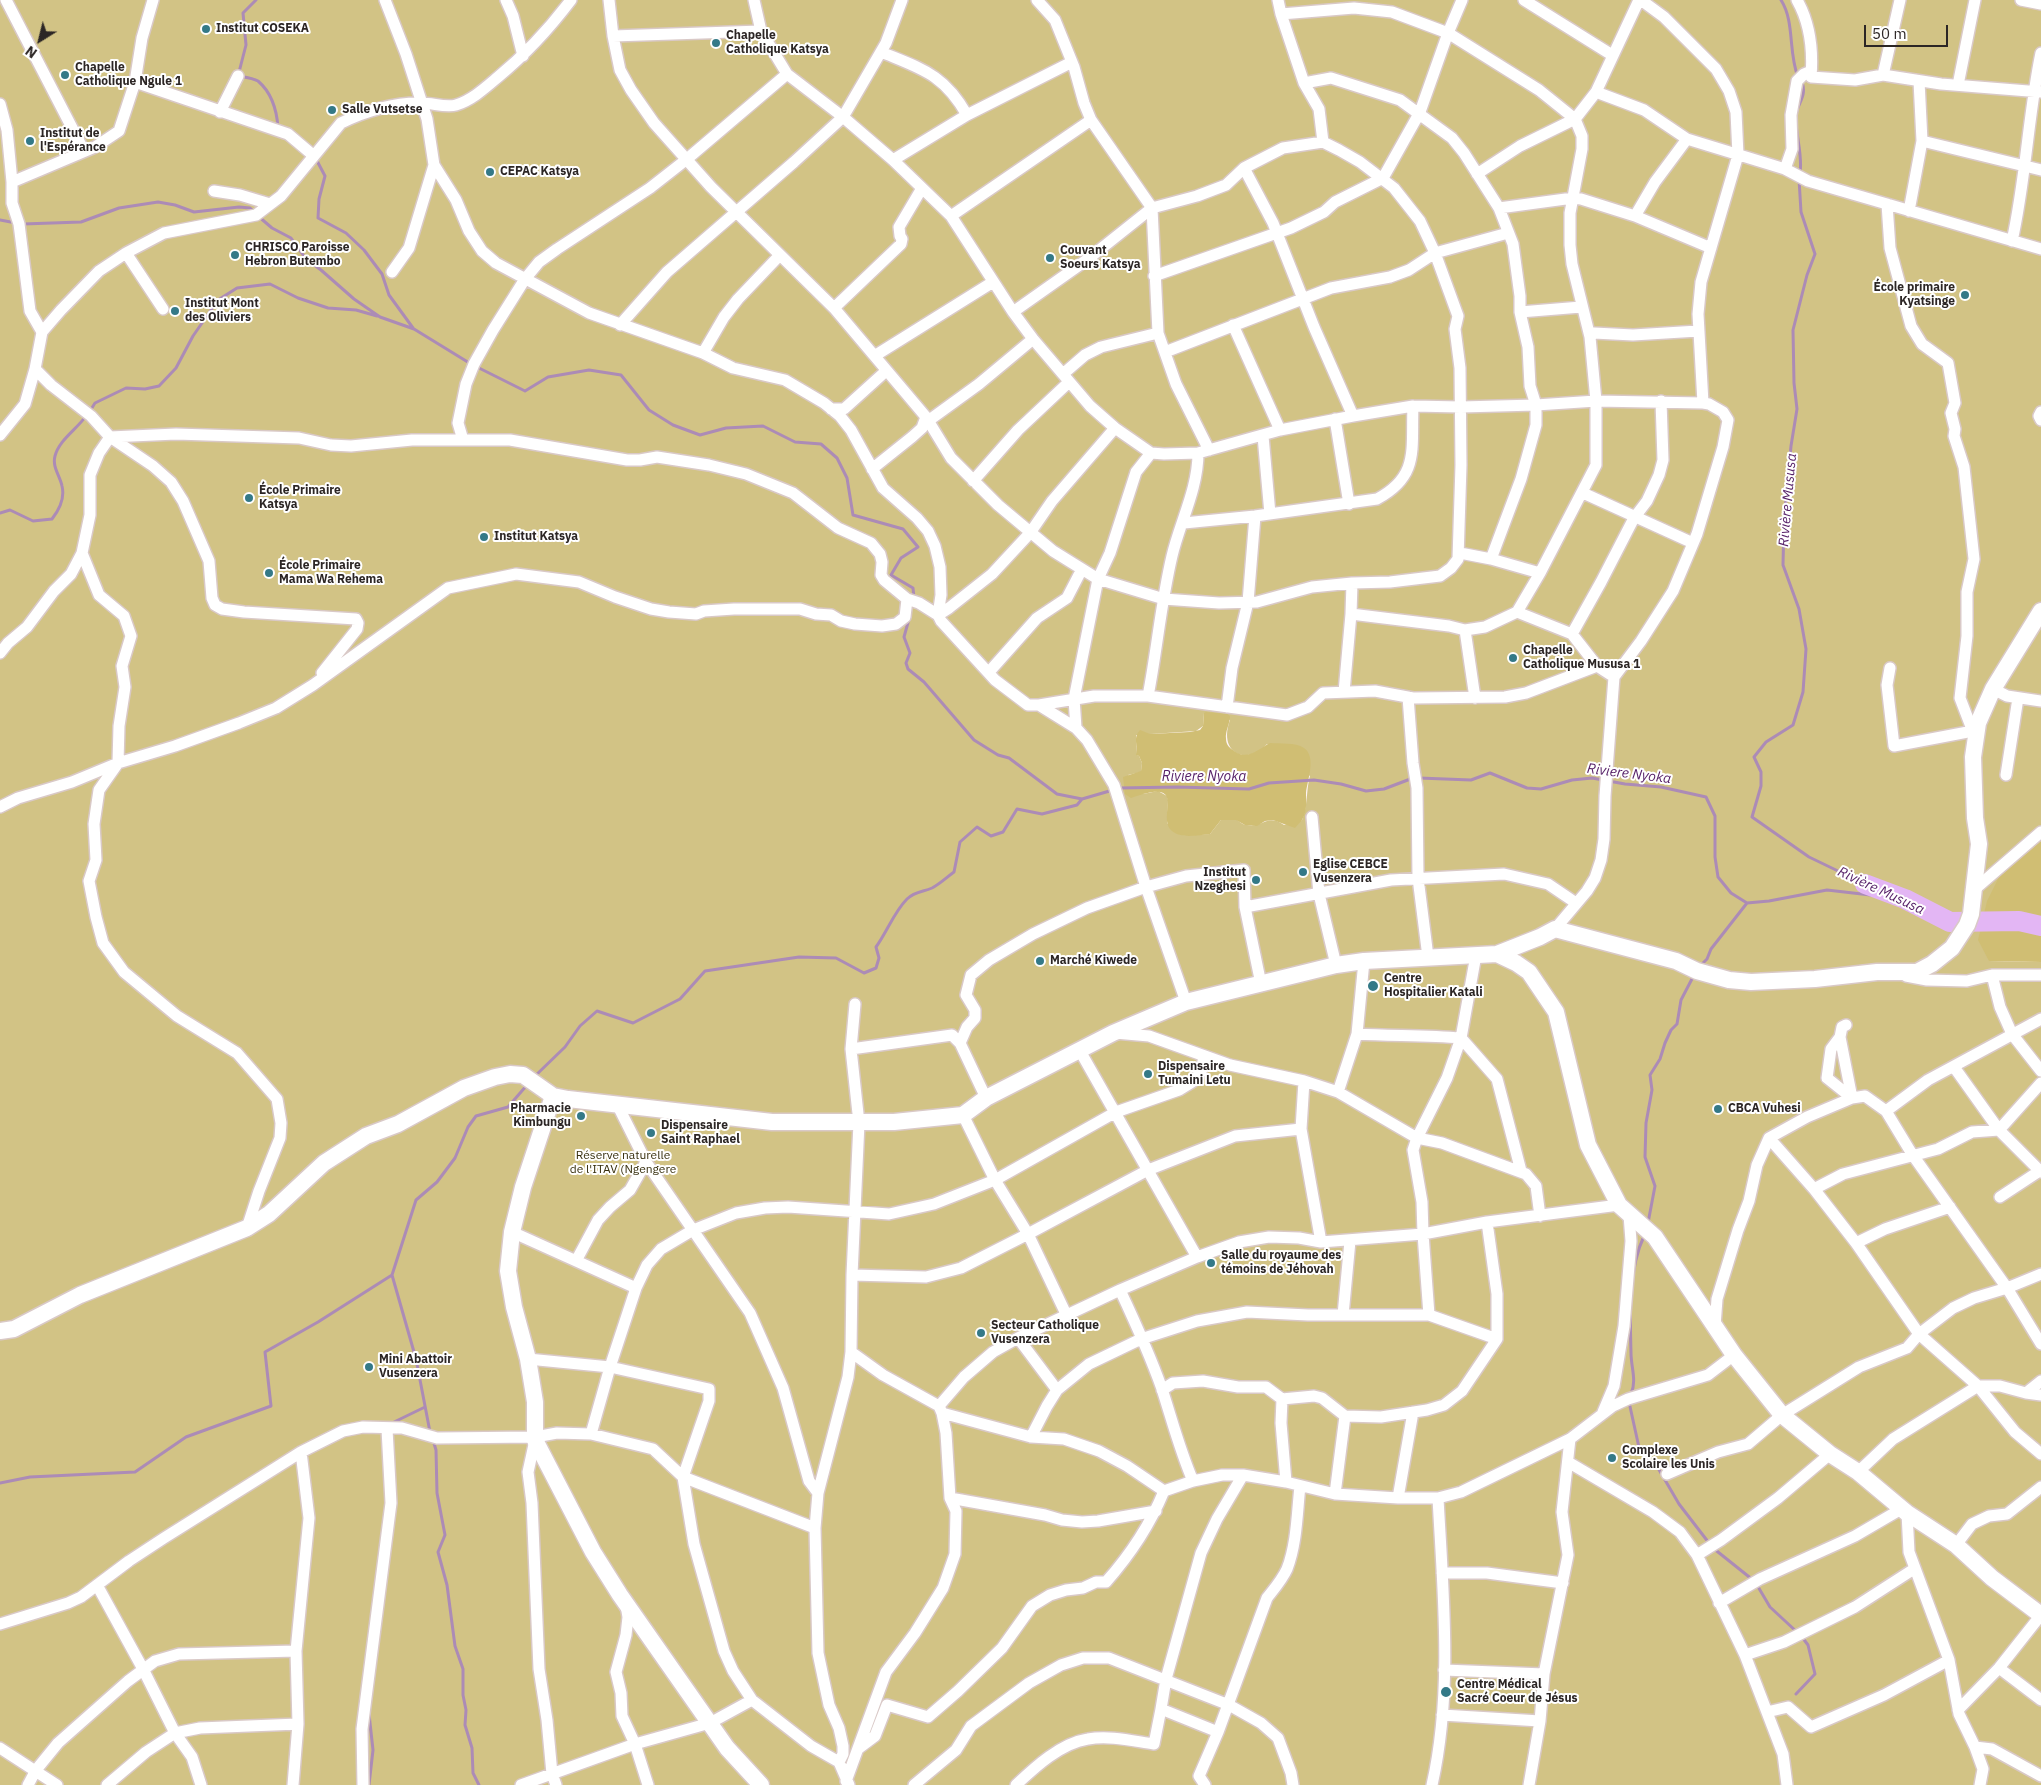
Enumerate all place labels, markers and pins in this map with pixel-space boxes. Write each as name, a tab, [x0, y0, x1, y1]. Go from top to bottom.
place label: Institut COSEKA	[216, 22, 309, 36]
marker: Institut COSEKA	[200, 23, 212, 35]
place label: Chapelle Catholique Katsya	[726, 29, 829, 57]
marker: Chapelle Catholique Katsya	[710, 37, 722, 49]
place label: Chapelle Catholique Ngule 1	[75, 61, 182, 89]
marker: Chapelle Catholique Ngule 1	[59, 69, 71, 81]
place label: Salle Vutsetse	[342, 103, 422, 117]
marker: Salle Vutsetse	[326, 104, 338, 116]
place label: Institut de l'Espérance	[40, 127, 106, 155]
marker: Institut de l'Espérance	[24, 135, 36, 147]
place label: CEPAC Katsya	[500, 165, 579, 179]
marker: CEPAC Katsya	[484, 166, 496, 178]
place label: CHRISCO Paroisse Hebron Butembo	[245, 241, 350, 269]
place label: Couvant Soeurs Katsya	[1060, 244, 1140, 272]
marker: CHRISCO Paroisse Hebron Butembo	[229, 249, 241, 261]
marker: Couvant Soeurs Katsya	[1044, 252, 1056, 264]
place label: École primaire Kyatsinge	[1874, 281, 1955, 309]
marker: École primaire Kyatsinge	[1959, 289, 1971, 301]
place label: Institut Mont des Oliviers	[185, 297, 259, 325]
marker: Institut Mont des Oliviers	[169, 305, 181, 317]
place label: École Primaire Katsya	[259, 484, 341, 512]
marker: École Primaire Katsya	[243, 492, 255, 504]
place label: Institut Katsya	[494, 530, 578, 544]
marker: Institut Katsya	[478, 531, 490, 543]
place label: École Primaire Mama Wa Rehema	[279, 559, 383, 587]
marker: École Primaire Mama Wa Rehema	[263, 567, 275, 579]
place label: Chapelle Catholique Mususa 1	[1523, 644, 1640, 672]
marker: Chapelle Catholique Mususa 1	[1507, 652, 1519, 664]
place label: Eglise CEBCE Vusenzera	[1313, 858, 1388, 886]
place label: Institut Nzeghesi	[1194, 866, 1246, 894]
marker: Eglise CEBCE Vusenzera	[1297, 866, 1309, 878]
marker: Institut Nzeghesi	[1250, 874, 1262, 886]
place label: Marché Kiwede	[1050, 954, 1137, 968]
marker: Marché Kiwede	[1034, 955, 1046, 967]
place label: Centre Hospitalier Katali	[1384, 972, 1483, 1000]
marker: Centre Hospitalier Katali	[1366, 979, 1380, 993]
place label: Dispensaire Tumaini Letu	[1158, 1060, 1231, 1088]
marker: Dispensaire Tumaini Letu	[1142, 1068, 1154, 1080]
place label: Pharmacie Kimbungu	[510, 1102, 571, 1130]
place label: CBCA Vuhesi	[1728, 1102, 1801, 1116]
marker: CBCA Vuhesi	[1712, 1103, 1724, 1115]
marker: Pharmacie Kimbungu	[575, 1110, 587, 1122]
place label: Dispensaire Saint Raphael	[661, 1119, 740, 1147]
marker: Dispensaire Saint Raphael	[645, 1127, 657, 1139]
place label: Salle du royaume des témoins de Jéhovah	[1221, 1249, 1341, 1277]
marker: Salle du royaume des témoins de Jéhovah	[1205, 1257, 1217, 1269]
place label: Secteur Catholique Vusenzera	[991, 1319, 1099, 1347]
marker: Secteur Catholique Vusenzera	[975, 1327, 987, 1339]
place label: Mini Abattoir Vusenzera	[379, 1353, 452, 1381]
marker: Mini Abattoir Vusenzera	[363, 1361, 375, 1373]
place label: Complexe Scolaire les Unis	[1622, 1444, 1715, 1472]
marker: Complexe Scolaire les Unis	[1606, 1452, 1618, 1464]
place label: Centre Médical Sacré Coeur de Jésus	[1457, 1678, 1578, 1706]
marker: Centre Médical Sacré Coeur de Jésus	[1439, 1685, 1453, 1699]

